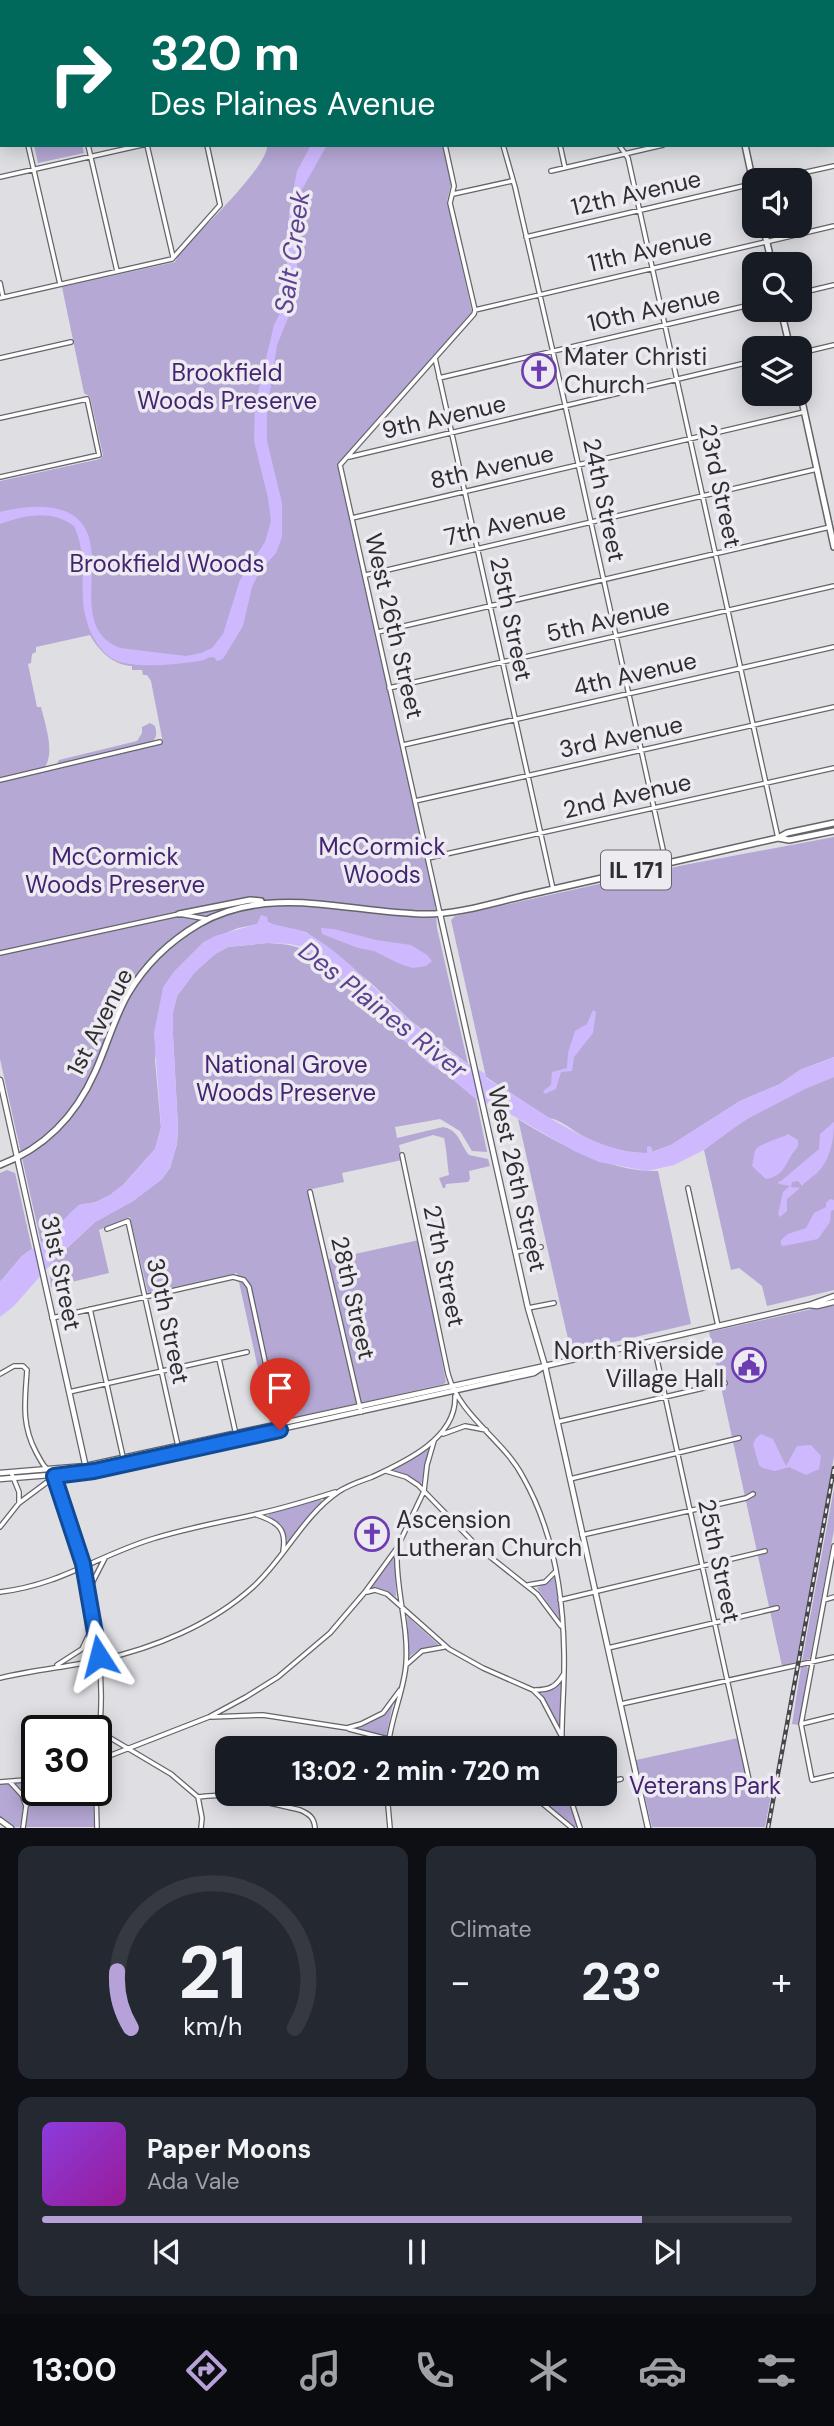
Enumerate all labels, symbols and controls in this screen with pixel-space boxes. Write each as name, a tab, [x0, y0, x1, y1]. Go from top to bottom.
text: 320 m	[150, 21, 300, 85]
icon: right	[35, 28, 126, 119]
text: Des Plaines Avenue	[150, 83, 435, 125]
street label: 12th Avenue	[568, 163, 704, 223]
map controls	[742, 168, 812, 406]
button: sound	[742, 168, 812, 238]
water label: Salt Creek	[267, 188, 318, 316]
street label: 11th Avenue	[585, 220, 715, 279]
button: search	[742, 252, 812, 322]
street label: 10th Avenue	[585, 278, 723, 339]
button: layers	[742, 336, 812, 406]
place label: Mater Christi Church	[564, 341, 707, 400]
church icon: Mater Christi Church	[520, 352, 558, 390]
park label: Brookfield Woods Preserve	[137, 357, 317, 416]
street label: 9th Avenue	[379, 387, 509, 446]
street label: 23rd Street	[692, 421, 749, 551]
street label: 24th Street	[576, 435, 633, 565]
street label: 8th Avenue	[427, 437, 557, 496]
street label: 7th Avenue	[441, 494, 569, 553]
street label: West 26th Street	[358, 530, 431, 722]
park label: Brookfield Woods	[70, 548, 264, 579]
street label: 25th Street	[483, 554, 540, 684]
street label: 5th Avenue	[543, 590, 673, 649]
street label: 4th Avenue	[570, 644, 700, 703]
street label: 3rd Avenue	[556, 708, 686, 765]
street label: 2nd Avenue	[560, 766, 694, 825]
park label: McCormick Woods	[318, 831, 446, 890]
park label: McCormick Woods Preserve	[25, 841, 205, 900]
road number: IL 171	[601, 850, 671, 890]
water label: Des Plaines River	[292, 934, 475, 1087]
street label: 1st Avenue	[59, 963, 140, 1081]
park label: National Grove Woods Preserve	[196, 1049, 376, 1108]
street label: West 26th Street	[481, 1083, 554, 1275]
street label: 27th Street	[416, 1202, 473, 1330]
street label: 31st Street	[34, 1213, 89, 1333]
street label: 28th Street	[324, 1233, 383, 1363]
street label: 30th Street	[140, 1255, 197, 1387]
place label: North Riverside Village Hall	[554, 1335, 724, 1394]
public building icon: North Riverside Village Hall	[730, 1346, 768, 1384]
pin	[250, 1358, 310, 1430]
icon: arrive	[261, 1369, 299, 1407]
street label: 25th Street	[691, 1496, 748, 1626]
place label: Ascension Lutheran Church	[396, 1504, 582, 1563]
church icon: Ascension Lutheran Church	[353, 1515, 391, 1553]
position arrow	[62, 1619, 136, 1693]
speed limit sign: 30	[21, 1715, 112, 1806]
text: 13:02 · 2 min · 720 m	[292, 1754, 540, 1788]
park label: Veterans Park	[629, 1770, 781, 1801]
text: Climate	[450, 1914, 532, 1944]
text: 21	[179, 1927, 247, 2022]
text: 23°	[581, 1948, 661, 2016]
text: −	[450, 1957, 471, 2007]
text: +	[771, 1957, 792, 2007]
text: km/h	[183, 2010, 243, 2043]
text: Paper Moons	[147, 2132, 311, 2166]
text: Ada Vale	[147, 2166, 240, 2196]
icon: previous	[148, 2233, 186, 2271]
icon: pause	[398, 2233, 436, 2271]
icon: next	[648, 2233, 686, 2271]
icon: directions	[182, 2346, 231, 2395]
icon: music	[296, 2346, 345, 2395]
icon: phone	[410, 2346, 459, 2395]
icon: climate	[524, 2346, 573, 2395]
icon: car	[638, 2346, 687, 2395]
icon: filters	[752, 2346, 801, 2395]
text: 13:00	[33, 2349, 117, 2391]

